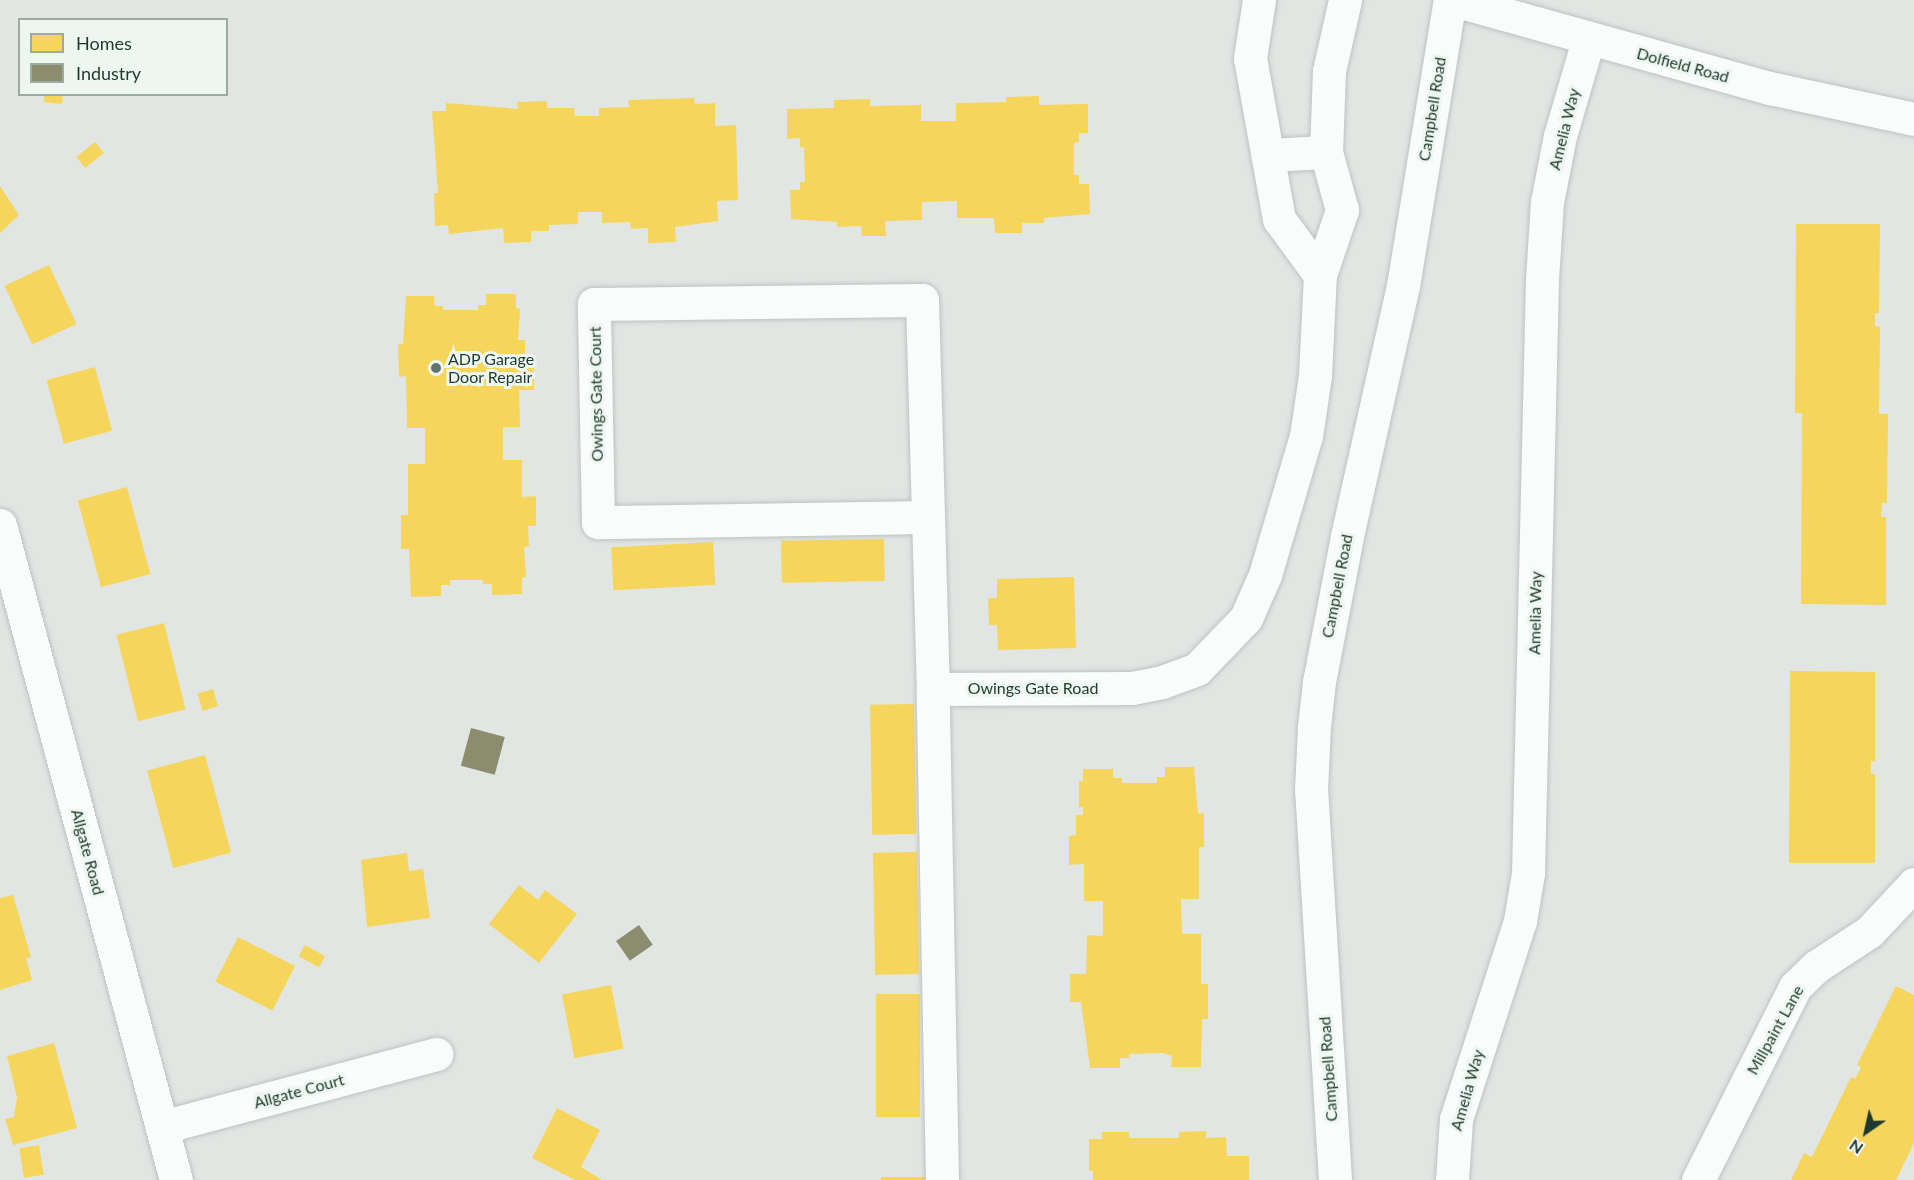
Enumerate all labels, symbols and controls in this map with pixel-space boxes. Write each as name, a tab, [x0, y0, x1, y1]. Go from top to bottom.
legend	[18, 18, 228, 96]
text: Homes	[76, 32, 132, 54]
street label: Dolfield Road	[1635, 43, 1731, 87]
street label: Campbell Road	[1414, 55, 1450, 163]
text: Industry	[76, 62, 141, 84]
street label: Amelia Way	[1545, 86, 1583, 172]
street label: Owings Gate Court	[585, 326, 607, 462]
place label: ADP Garage Door Repair	[448, 349, 535, 387]
marker: ADP Garage Door Repair	[429, 361, 443, 375]
street label: Campbell Road	[1318, 532, 1356, 640]
street label: Amelia Way	[1525, 571, 1545, 655]
street label: Owings Gate Road	[968, 678, 1098, 698]
street label: Allgate Road	[67, 807, 109, 897]
street label: Millpaint Lane	[1743, 982, 1807, 1078]
street label: Campbell Road	[1315, 1016, 1341, 1122]
street label: Amelia Way	[1446, 1047, 1488, 1133]
street label: Allgate Court	[252, 1070, 346, 1112]
north arrow	[1836, 1102, 1896, 1162]
text: N	[1845, 1136, 1866, 1159]

